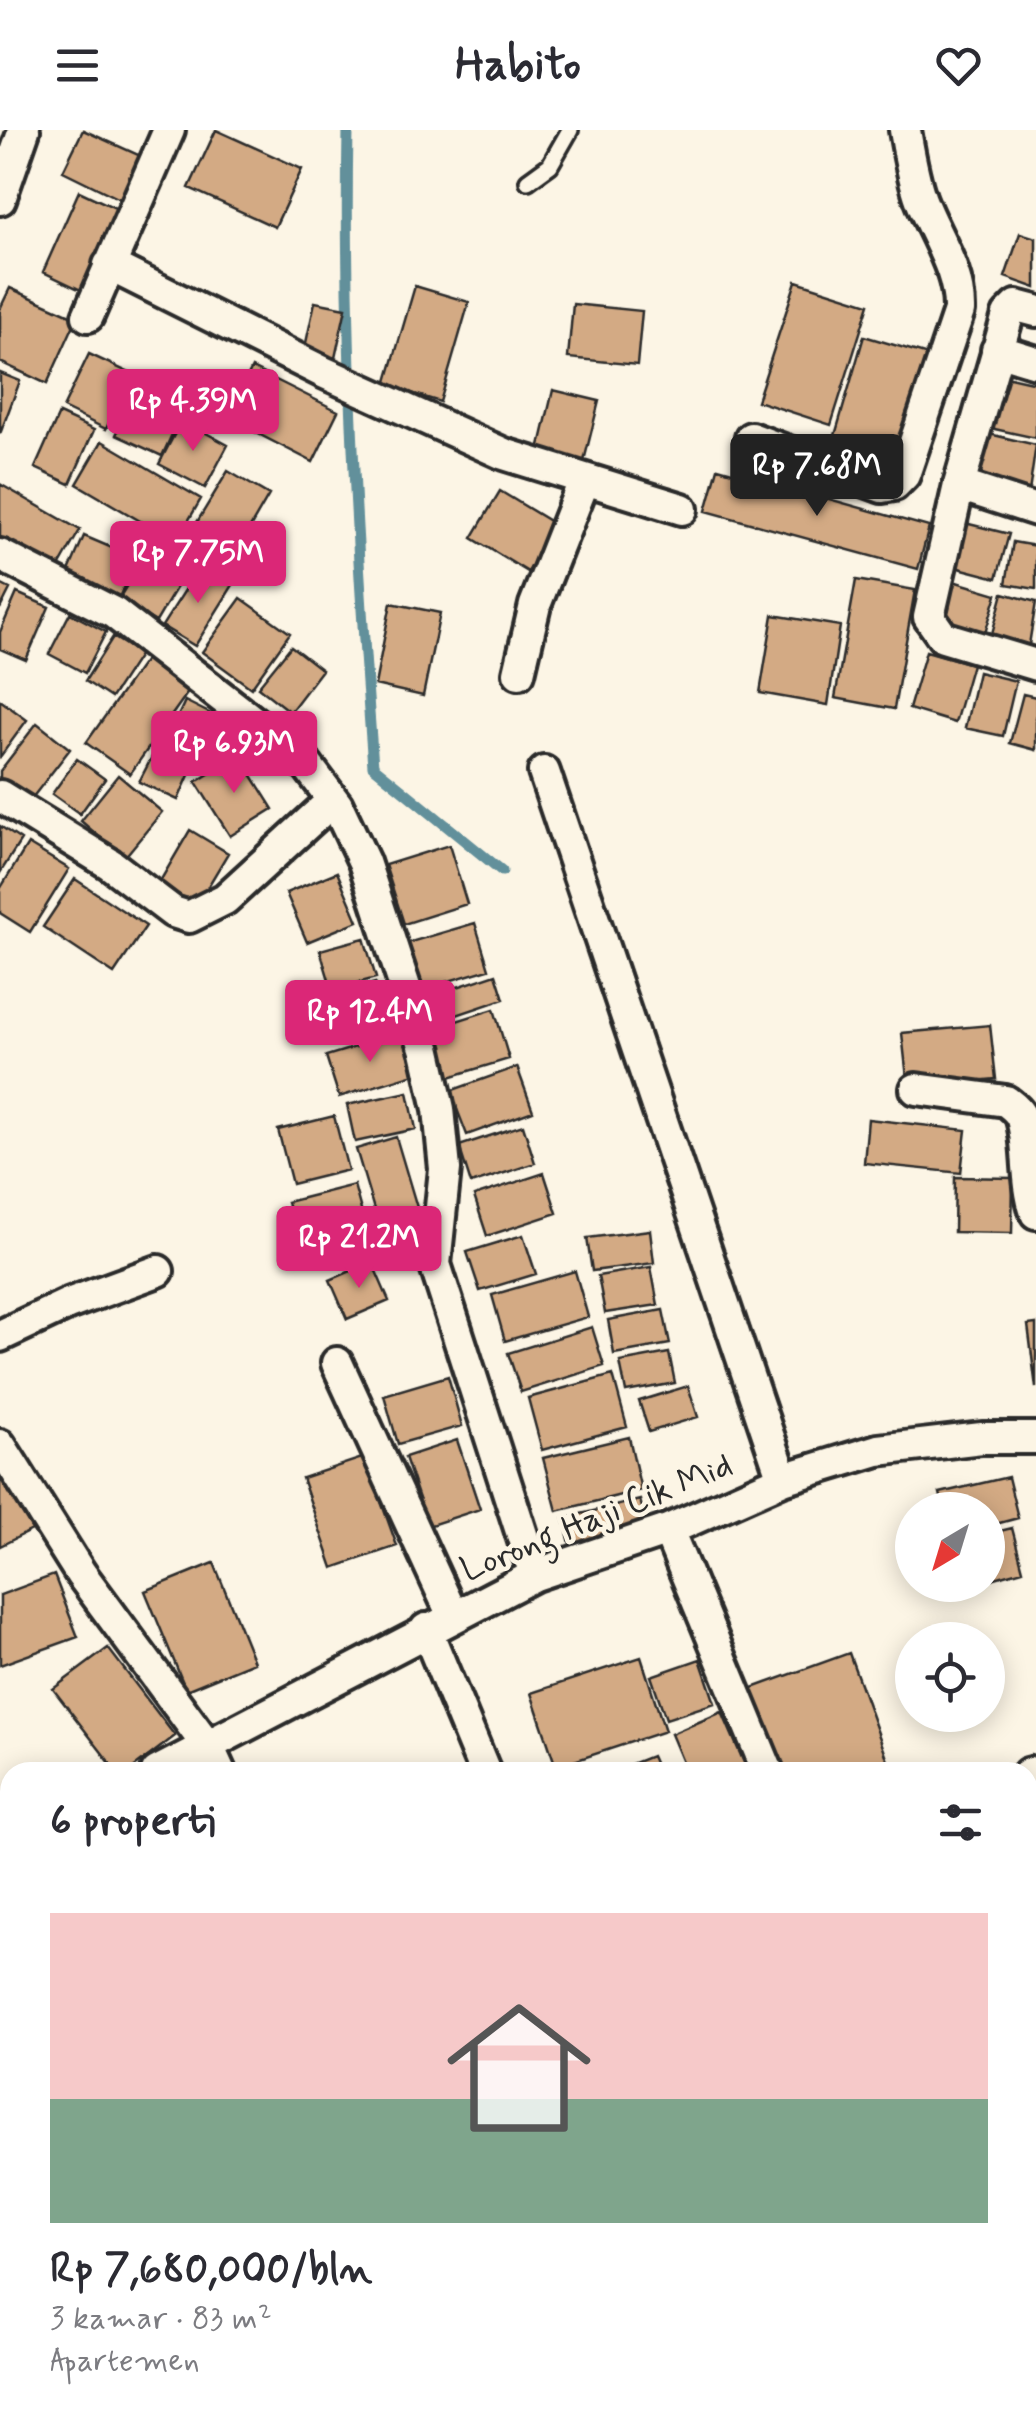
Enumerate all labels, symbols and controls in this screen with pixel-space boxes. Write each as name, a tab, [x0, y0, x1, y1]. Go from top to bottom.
text: Habito	[455, 36, 581, 95]
icon: menu	[50, 38, 105, 93]
icon: heart	[931, 38, 986, 93]
pin: Rp 4.39M	[90, 369, 296, 454]
text: Rp 4.39M	[129, 380, 257, 422]
pin: Rp 7.68M	[714, 434, 920, 519]
text: Rp 7.68M	[752, 445, 882, 487]
pin: Rp 7.75M	[95, 521, 301, 606]
text: Rp 7.75M	[132, 532, 264, 574]
pin: Rp 6.93M	[131, 711, 337, 796]
text: Rp 6.93M	[173, 722, 295, 764]
pin: Rp 12.4M	[267, 980, 473, 1065]
text: Rp 12.4M	[307, 991, 433, 1033]
pin: Rp 21.2M	[256, 1206, 462, 1291]
text: Rp 21.2M	[298, 1217, 420, 1259]
street label: Lorong Haji Cik Mid	[454, 1442, 741, 1597]
north arrow	[895, 1492, 1005, 1602]
map controls	[895, 1492, 1005, 1732]
button: locate	[895, 1622, 1005, 1732]
text: 6 properti	[50, 1795, 215, 1850]
icon: filters	[933, 1795, 988, 1850]
icon: home	[429, 1978, 609, 2158]
text: Rp 7,680,000/bln	[50, 2243, 372, 2298]
text: 3 kamar · 83 m²	[50, 2298, 272, 2340]
text: Apartemen	[50, 2340, 200, 2382]

